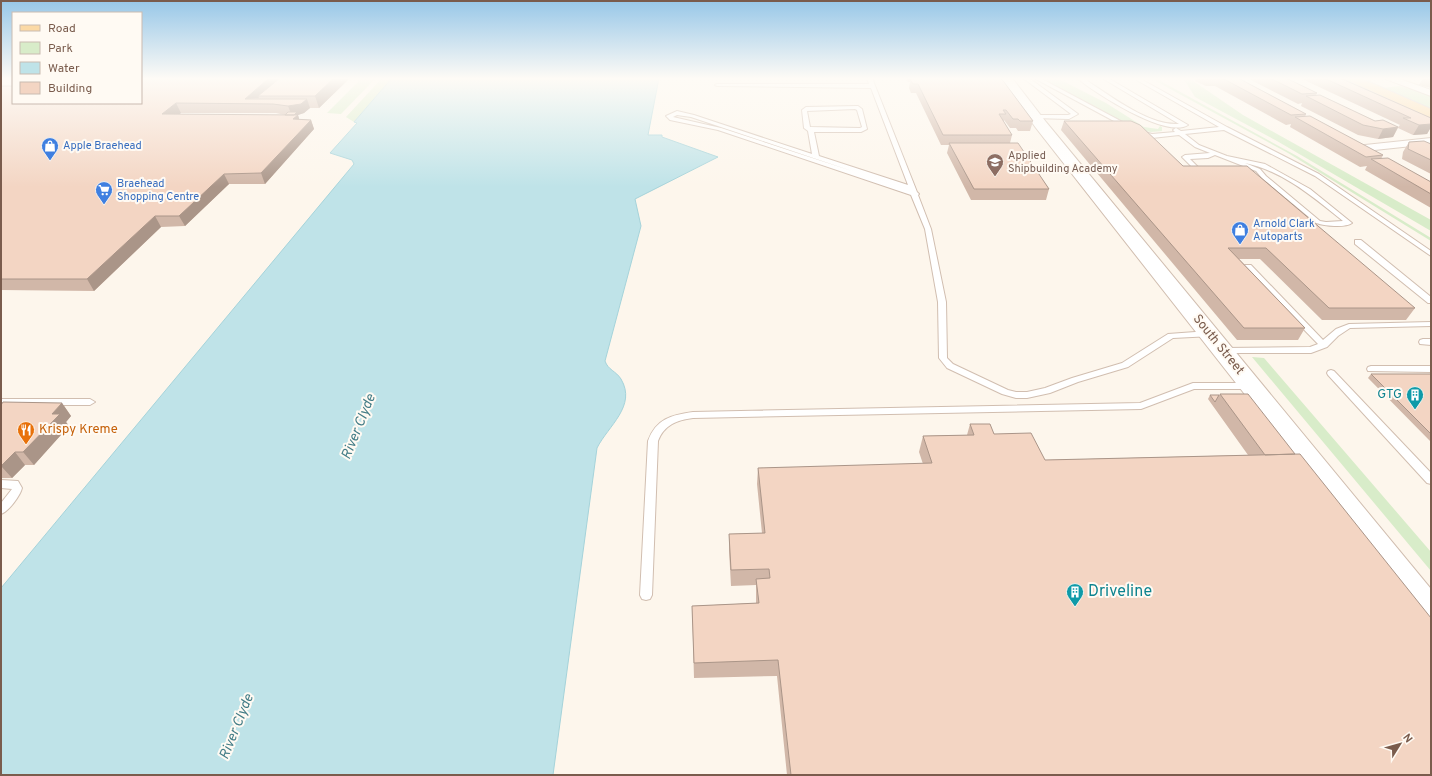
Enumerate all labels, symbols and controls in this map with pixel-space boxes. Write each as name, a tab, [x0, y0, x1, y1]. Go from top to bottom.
legend	[12, 12, 142, 104]
text: Road	[48, 21, 76, 37]
text: Park	[48, 41, 73, 57]
text: Water	[48, 61, 80, 77]
text: Building	[48, 81, 92, 97]
shop icon: Apple Braehead	[40, 136, 60, 161]
place label: Apple Braehead	[63, 139, 142, 153]
place label: Applied Shipbuilding Academy	[1008, 149, 1118, 176]
school or university icon: Applied Shipbuilding Academy	[985, 152, 1005, 177]
place label: Braehead Shopping Centre	[117, 177, 199, 204]
supermarket icon: Braehead Shopping Centre	[94, 180, 114, 205]
place label: Arnold Clark Autoparts	[1253, 217, 1315, 244]
shop icon: Arnold Clark Autoparts	[1230, 220, 1250, 245]
street label: South Street	[1189, 312, 1247, 378]
building icon: GTG	[1405, 385, 1425, 410]
place label: GTG	[1377, 387, 1402, 403]
water label: River Clyde	[338, 391, 380, 462]
restaurant icon: Krispy Kreme	[16, 420, 36, 445]
place label: Krispy Kreme	[39, 422, 118, 438]
building icon: Driveline	[1065, 582, 1085, 607]
place label: Driveline	[1088, 582, 1152, 602]
water label: River Clyde	[216, 691, 258, 762]
north arrow	[1380, 724, 1420, 764]
text: N	[1399, 731, 1415, 746]

